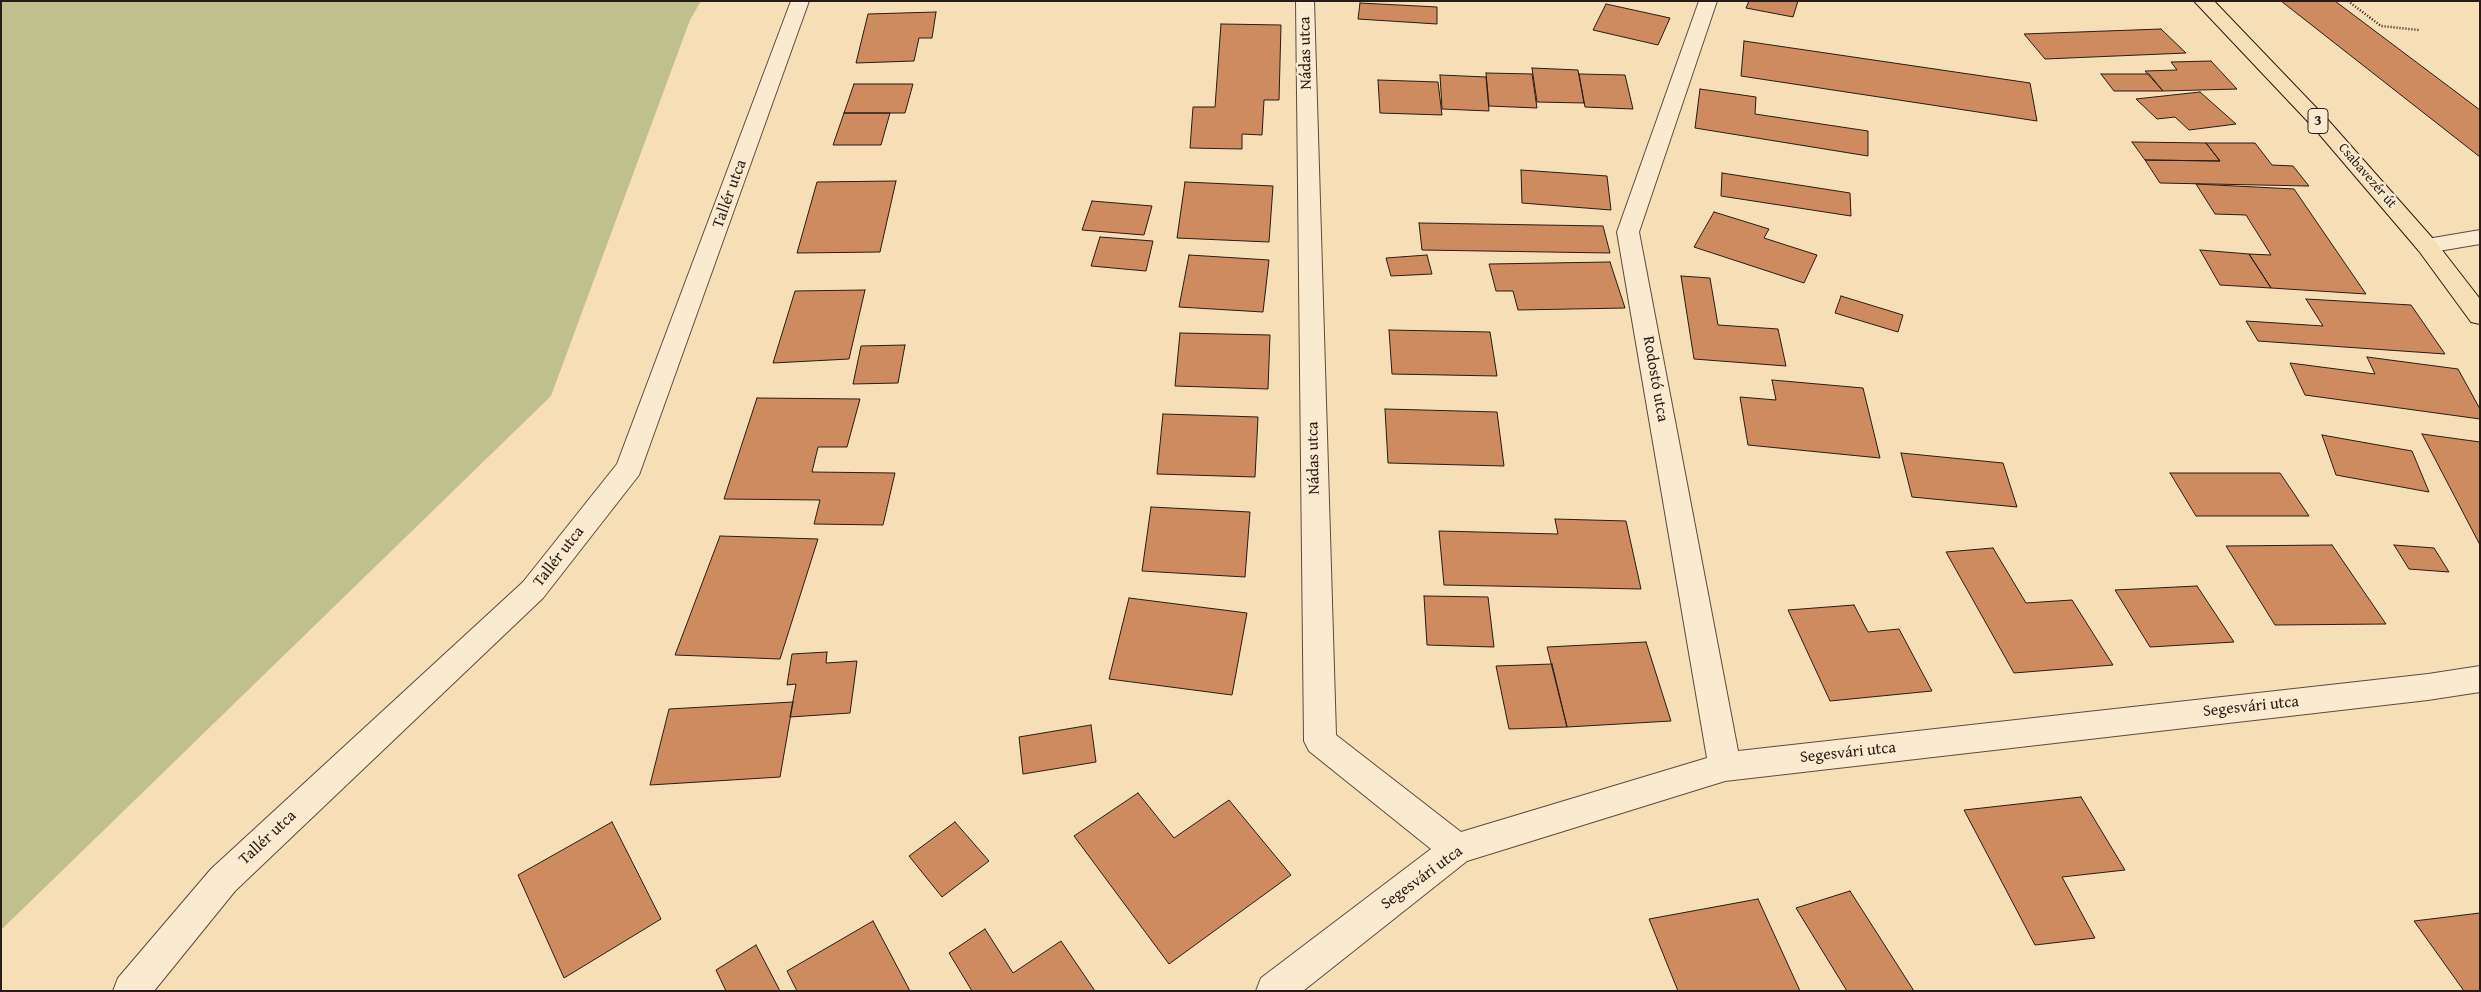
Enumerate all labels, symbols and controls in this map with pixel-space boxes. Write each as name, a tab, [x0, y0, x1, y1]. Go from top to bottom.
street label: Nádas utca	[1296, 16, 1316, 90]
road number: 3	[2308, 108, 2328, 134]
street label: Csabavezér út	[2334, 140, 2400, 212]
street label: Tallér utca	[709, 157, 751, 231]
street label: Rodostó utca	[1638, 335, 1672, 423]
street label: Nádas utca	[1304, 421, 1324, 495]
street label: Tallér utca	[529, 523, 589, 591]
street label: Segesvári utca	[2202, 692, 2300, 722]
street label: Segesvári utca	[1799, 738, 1897, 768]
street label: Tallér utca	[235, 807, 301, 869]
street label: Segesvári utca	[1377, 842, 1467, 914]

